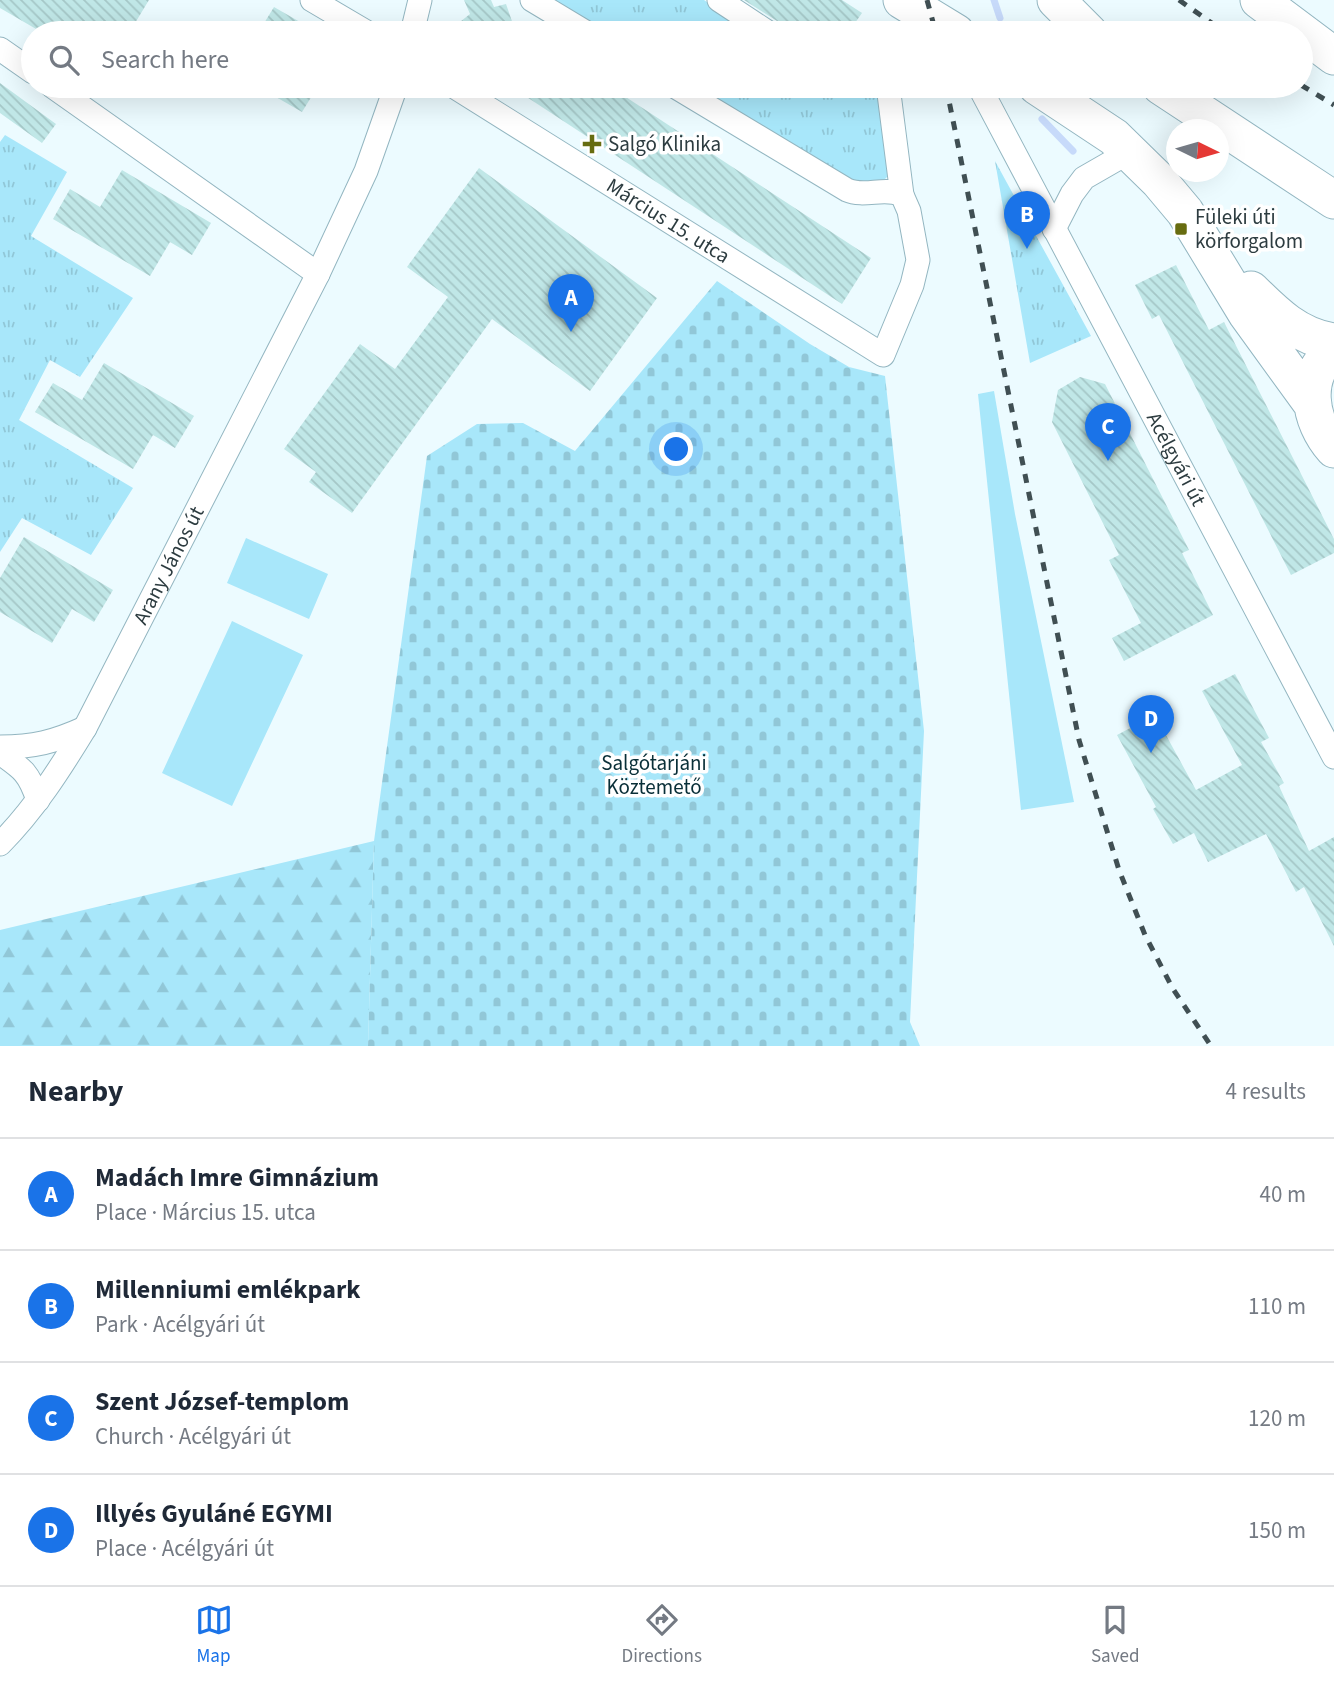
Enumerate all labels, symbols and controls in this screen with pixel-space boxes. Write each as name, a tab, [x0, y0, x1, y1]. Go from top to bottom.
search box	[21, 21, 1313, 98]
icon: search	[45, 41, 83, 79]
text: Search here	[101, 41, 229, 78]
north arrow	[1166, 119, 1229, 182]
place label: Salgó Klinika	[608, 129, 721, 159]
marker: Salgó Klinika	[582, 134, 602, 154]
street label: Március 15. utca	[601, 171, 736, 271]
pin: B	[1004, 191, 1050, 249]
place label: Füleki úti körforgalom	[1195, 202, 1303, 256]
marker: Füleki úti körforgalom	[1173, 221, 1189, 237]
pin: A	[548, 274, 594, 332]
pin: C	[1085, 403, 1131, 461]
street label: Acélgyári út	[1139, 407, 1214, 511]
your location	[659, 432, 693, 466]
street label: Arany János út	[126, 501, 211, 630]
pin: D	[1128, 695, 1174, 753]
park label: Salgótarjáni Köztemető	[601, 748, 707, 802]
text: Nearby	[28, 1070, 123, 1113]
text: 4 results	[1226, 1075, 1306, 1108]
text: Madách Imre Gimnázium	[95, 1159, 379, 1196]
text: A	[44, 1178, 58, 1211]
text: 40 m	[1259, 1178, 1306, 1211]
text: Place · Március 15. utca	[95, 1196, 316, 1229]
text: Millenniumi emlékpark	[95, 1271, 361, 1308]
text: B	[44, 1290, 58, 1323]
text: 110 m	[1248, 1290, 1306, 1323]
text: Park · Acélgyári út	[95, 1308, 265, 1341]
text: Szent József-templom	[95, 1383, 349, 1420]
text: C	[44, 1402, 58, 1435]
text: 120 m	[1248, 1402, 1306, 1435]
text: Church · Acélgyári út	[95, 1420, 291, 1453]
text: Illyés Gyuláné EGYMI	[95, 1495, 333, 1532]
text: D	[44, 1514, 58, 1547]
text: 150 m	[1248, 1514, 1306, 1547]
text: Place · Acélgyári út	[95, 1532, 274, 1565]
tab: Map	[195, 1601, 233, 1670]
tab: Directions	[622, 1601, 702, 1670]
tab: Saved	[1091, 1601, 1139, 1670]

